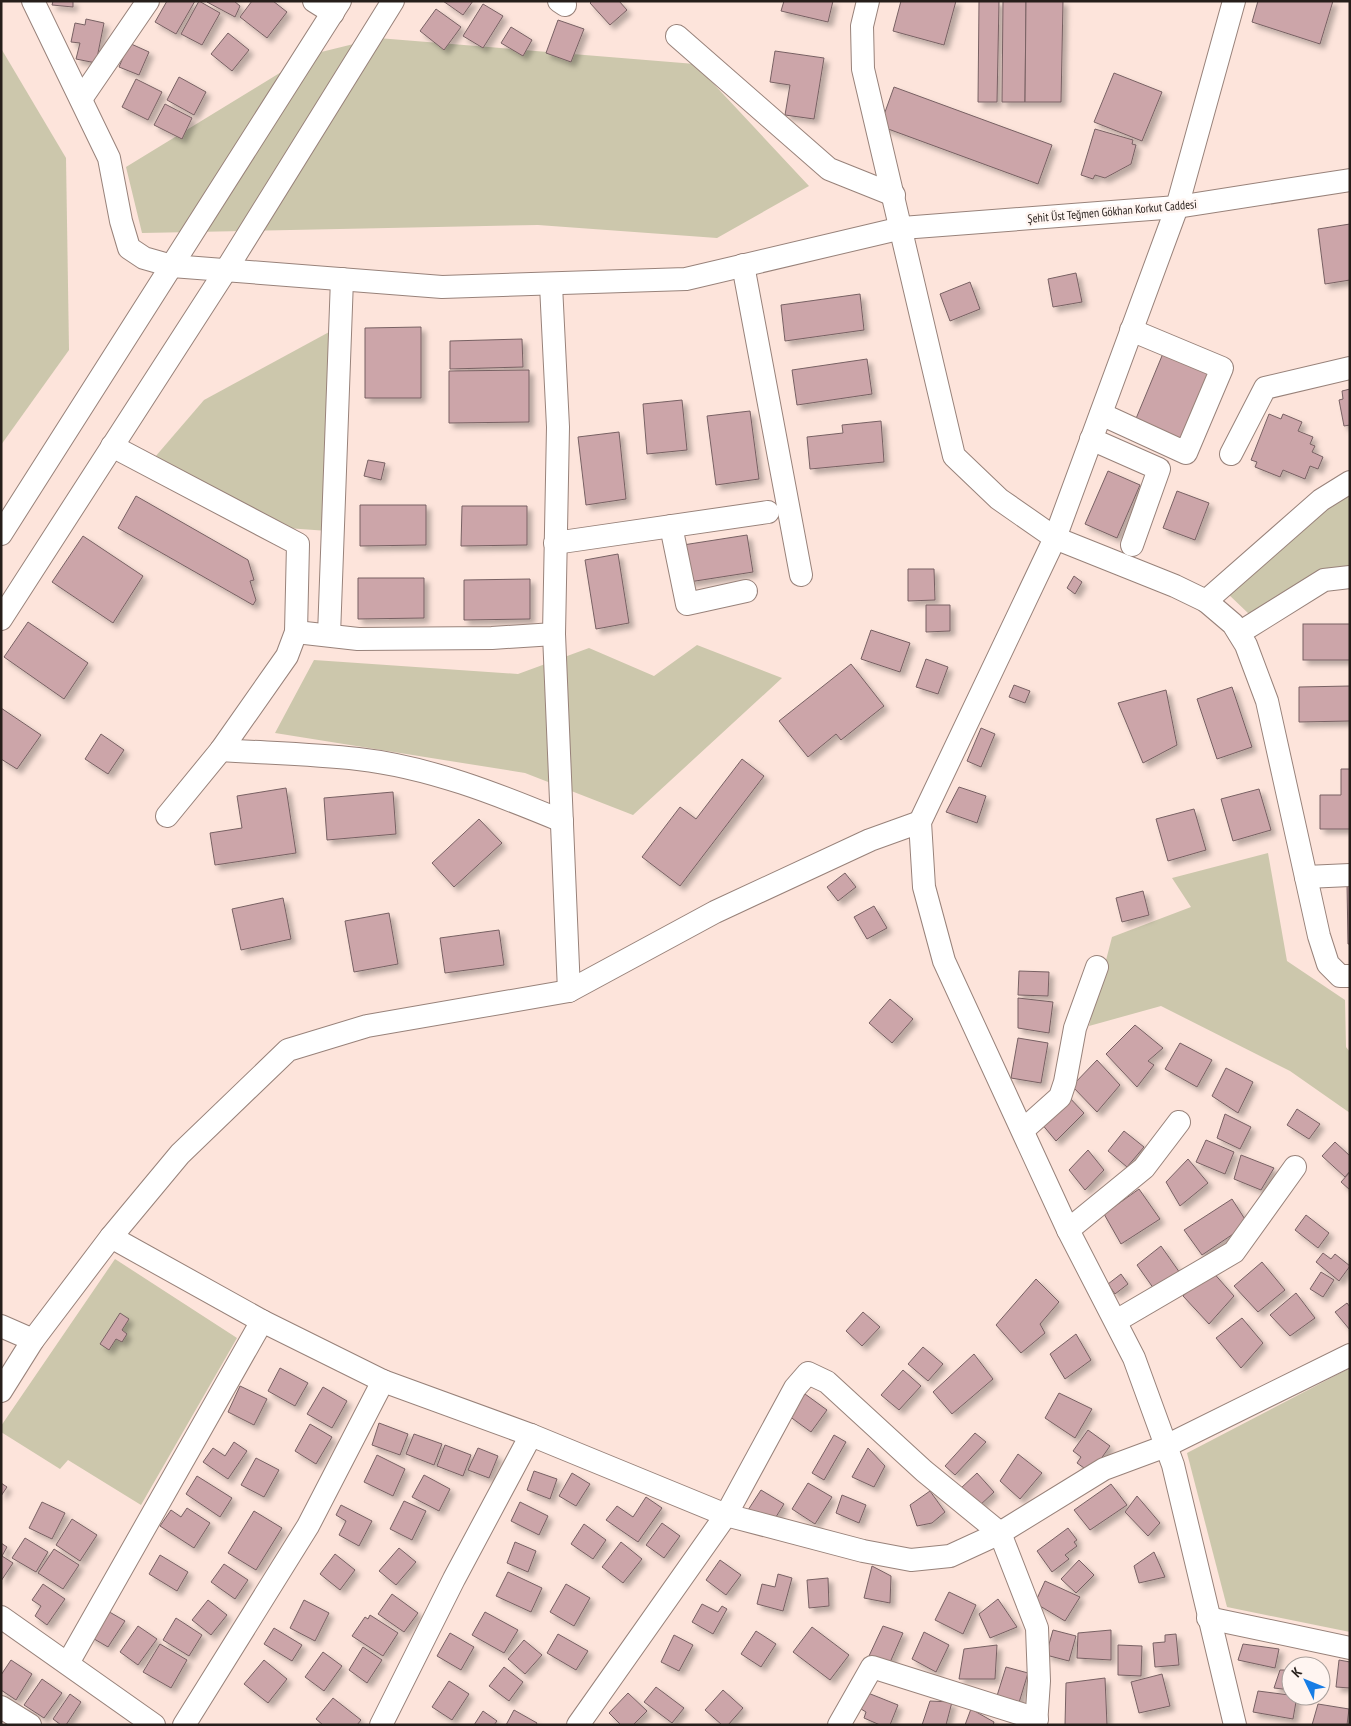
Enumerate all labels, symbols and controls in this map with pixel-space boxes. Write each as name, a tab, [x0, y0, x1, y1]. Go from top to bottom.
street label: Şehit Üst Teğmen Gökhan Korkut Caddesi	[1027, 196, 1197, 226]
north arrow	[1281, 1656, 1331, 1706]
text: K	[1287, 1663, 1306, 1681]

